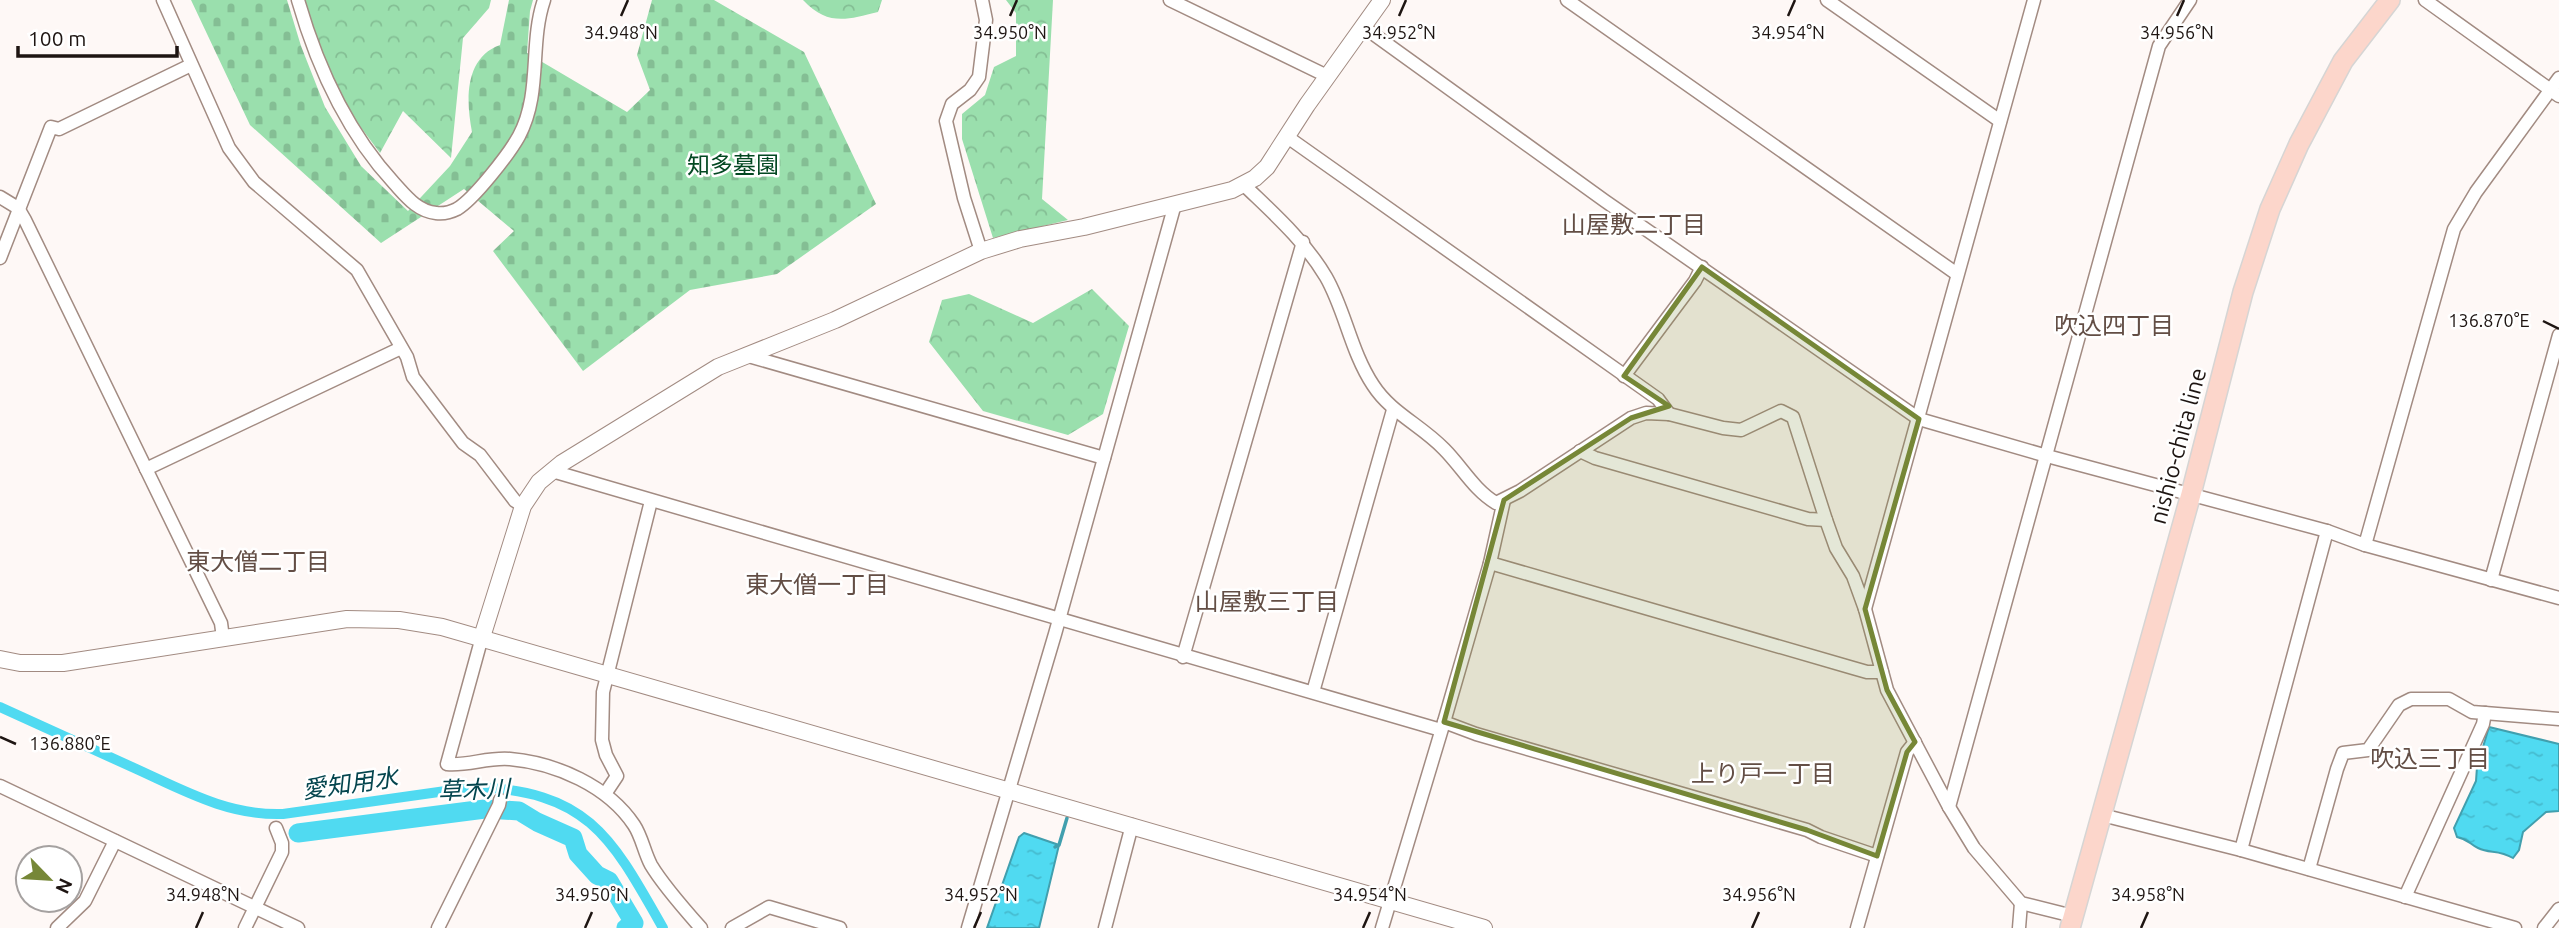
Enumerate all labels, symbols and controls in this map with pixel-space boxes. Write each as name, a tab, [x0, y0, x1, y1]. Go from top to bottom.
scale bar	[18, 14, 177, 58]
text: 34.948°N	[584, 22, 658, 42]
text: 34.950°N	[973, 22, 1047, 42]
text: 34.952°N	[1362, 22, 1436, 42]
text: 34.954°N	[1751, 22, 1825, 42]
text: 34.956°N	[2140, 22, 2214, 42]
text: 100 m	[28, 26, 86, 50]
park label: 知多墓園	[687, 152, 779, 177]
district label: 山屋敷二丁目	[1562, 211, 1706, 238]
text: 136.870°E	[2448, 310, 2530, 330]
district label: 吹込四丁目	[2054, 312, 2174, 339]
street label: nishio-chita line	[2145, 365, 2210, 527]
district label: 東大僧二丁目	[186, 548, 330, 575]
district label: 東大僧一丁目	[745, 571, 889, 598]
district label: 山屋敷三丁目	[1195, 588, 1339, 615]
text: 136.880°E	[29, 733, 111, 753]
district label: 吹込三丁目	[2370, 745, 2490, 772]
district label: 上り戸一丁目	[1691, 760, 1835, 787]
water label: 愛知用水	[301, 763, 402, 804]
water label: 草木川	[438, 775, 513, 804]
north arrow	[14, 844, 84, 914]
text: N	[51, 875, 77, 897]
text: 34.948°N	[166, 884, 240, 904]
text: 34.950°N	[555, 884, 629, 904]
text: 34.952°N	[944, 884, 1018, 904]
text: 34.954°N	[1333, 884, 1407, 904]
text: 34.956°N	[1722, 884, 1796, 904]
text: 34.958°N	[2111, 884, 2185, 904]

